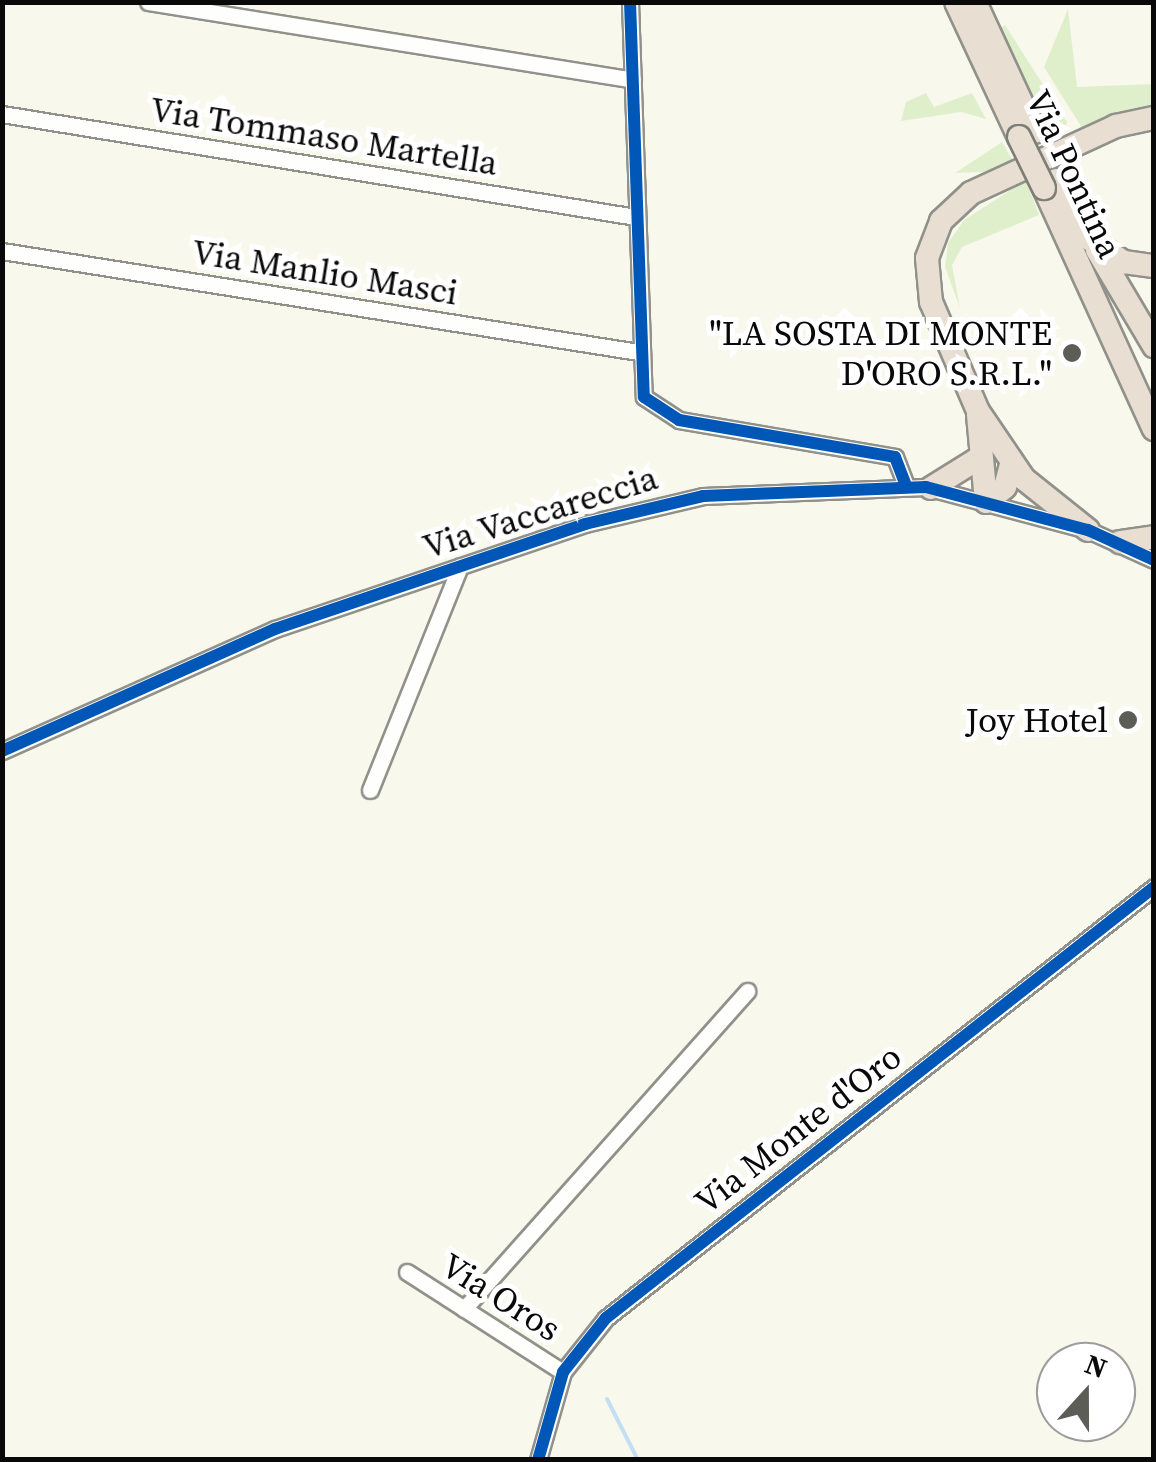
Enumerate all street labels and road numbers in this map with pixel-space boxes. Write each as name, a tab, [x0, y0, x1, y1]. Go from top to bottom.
street label: Via Pontina	[1017, 84, 1131, 264]
street label: Via Tommaso Martella	[147, 88, 501, 184]
street label: Via Manlio Masci	[189, 230, 461, 314]
street label: Via Vaccareccia	[417, 456, 663, 568]
street label: Via Monte d'Oro	[686, 1035, 910, 1223]
street label: Via Oros	[434, 1244, 568, 1350]

